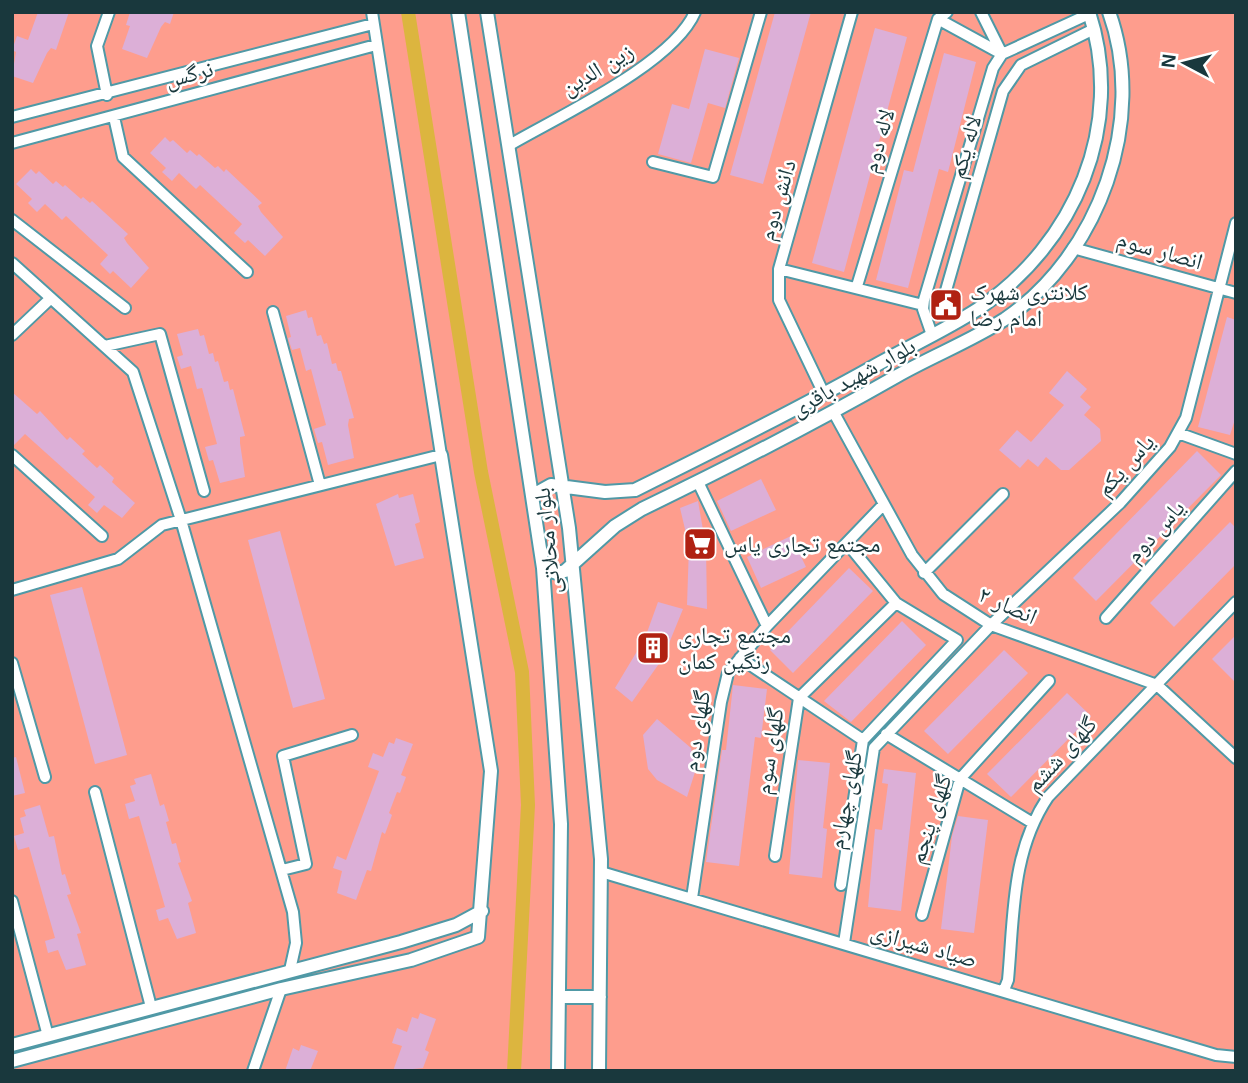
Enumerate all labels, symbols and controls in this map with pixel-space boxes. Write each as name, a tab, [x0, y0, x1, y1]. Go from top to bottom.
north arrow	[1150, 28, 1220, 98]
street label: زین الدین	[556, 37, 638, 101]
text: N	[1157, 53, 1180, 69]
street label: نرگس	[162, 55, 216, 94]
street label: لاله دوم	[857, 106, 902, 177]
street label: لاله یکم	[944, 113, 989, 182]
street label: دانش دوم	[753, 157, 804, 244]
street label: انصار سوم	[1113, 225, 1206, 277]
place label: کلانتری شهرک امام رضا	[970, 279, 1088, 334]
public building icon: کلانتری شهرک امام رضا	[927, 286, 965, 324]
street label: بلوار شهید باقری	[786, 332, 920, 423]
street label: یاس یکم	[1091, 429, 1162, 503]
street label: بلوار محلاتی	[528, 486, 567, 596]
street label: یاس دوم	[1120, 494, 1192, 570]
supermarket icon: مجتمع تجاری یاس	[681, 525, 719, 563]
place label: مجتمع تجاری یاس	[724, 531, 880, 559]
street label: انصار ۲	[975, 581, 1041, 629]
place label: مجتمع تجاری رنگین کمان	[678, 622, 791, 675]
building icon: مجتمع تجاری رنگین کمان	[634, 629, 672, 667]
street label: گلهای دوم	[677, 688, 718, 774]
street label: گلهای سوم	[749, 705, 792, 797]
street label: گلهای ششم	[1020, 710, 1104, 799]
street label: گلهای چهارم	[823, 748, 870, 852]
street label: گلهای پنجم	[903, 771, 960, 868]
street label: صیاد شیرازی	[868, 917, 980, 974]

